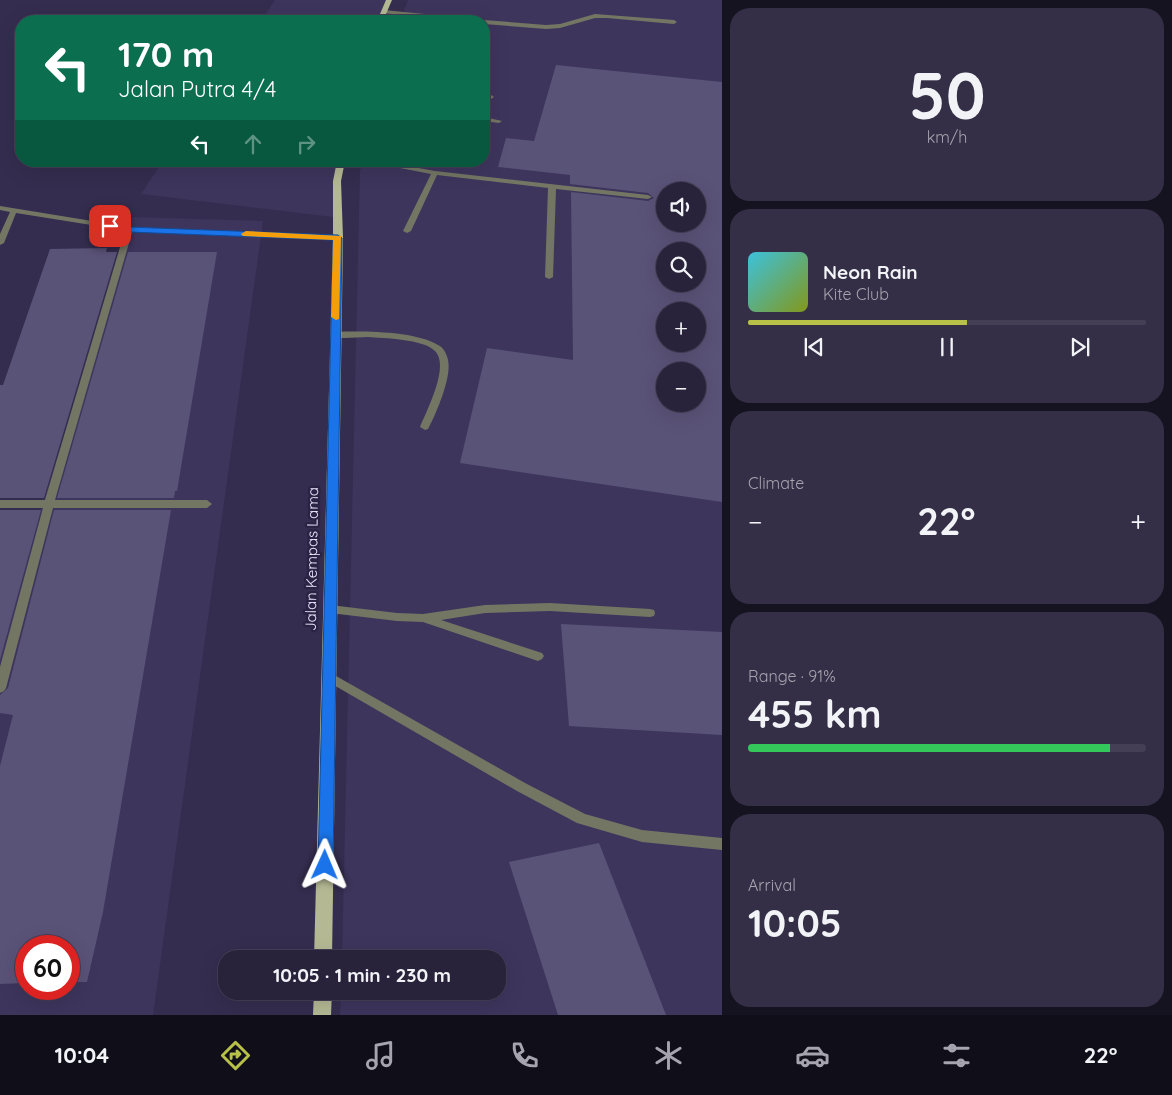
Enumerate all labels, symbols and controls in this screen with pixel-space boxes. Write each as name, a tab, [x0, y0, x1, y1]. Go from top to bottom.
text: 170 m	[118, 32, 214, 76]
icon: left	[35, 35, 100, 100]
text: 50	[908, 54, 986, 135]
text: Jalan Putra 4/4	[118, 75, 276, 103]
text: km/h	[927, 127, 967, 147]
icon: left	[186, 130, 214, 158]
icon: ahead	[239, 130, 267, 158]
icon: right	[292, 130, 320, 158]
map controls	[656, 182, 706, 412]
button: sound	[656, 182, 706, 232]
pin	[89, 205, 131, 247]
icon: arrive	[96, 212, 124, 240]
button: search	[656, 242, 706, 292]
text: Neon Rain	[823, 260, 918, 284]
text: Kite Club	[823, 284, 889, 304]
button: +	[656, 302, 706, 352]
icon: previous	[800, 333, 828, 361]
icon: pause	[933, 333, 961, 361]
icon: next	[1066, 333, 1094, 361]
button: −	[656, 362, 706, 412]
text: Climate	[748, 473, 804, 493]
street label: Jalan Kempas Lama	[301, 487, 322, 631]
text: 22°	[917, 497, 975, 545]
text: −	[748, 504, 763, 539]
text: +	[1130, 504, 1146, 539]
text: Range · 91%	[748, 666, 836, 686]
text: 455 km	[748, 690, 881, 738]
position arrow	[298, 838, 350, 890]
text: Arrival	[748, 875, 796, 895]
text: 10:05	[748, 899, 842, 947]
speed limit sign: 60	[15, 935, 80, 1000]
text: 10:05 · 1 min · 230 m	[273, 963, 451, 987]
icon: directions	[218, 1038, 253, 1073]
icon: music	[363, 1038, 398, 1073]
icon: phone	[507, 1038, 542, 1073]
icon: climate	[651, 1038, 686, 1073]
icon: car	[795, 1038, 830, 1073]
icon: filters	[939, 1038, 974, 1073]
text: 10:04	[55, 1041, 109, 1069]
text: 22°	[1084, 1041, 1117, 1069]

